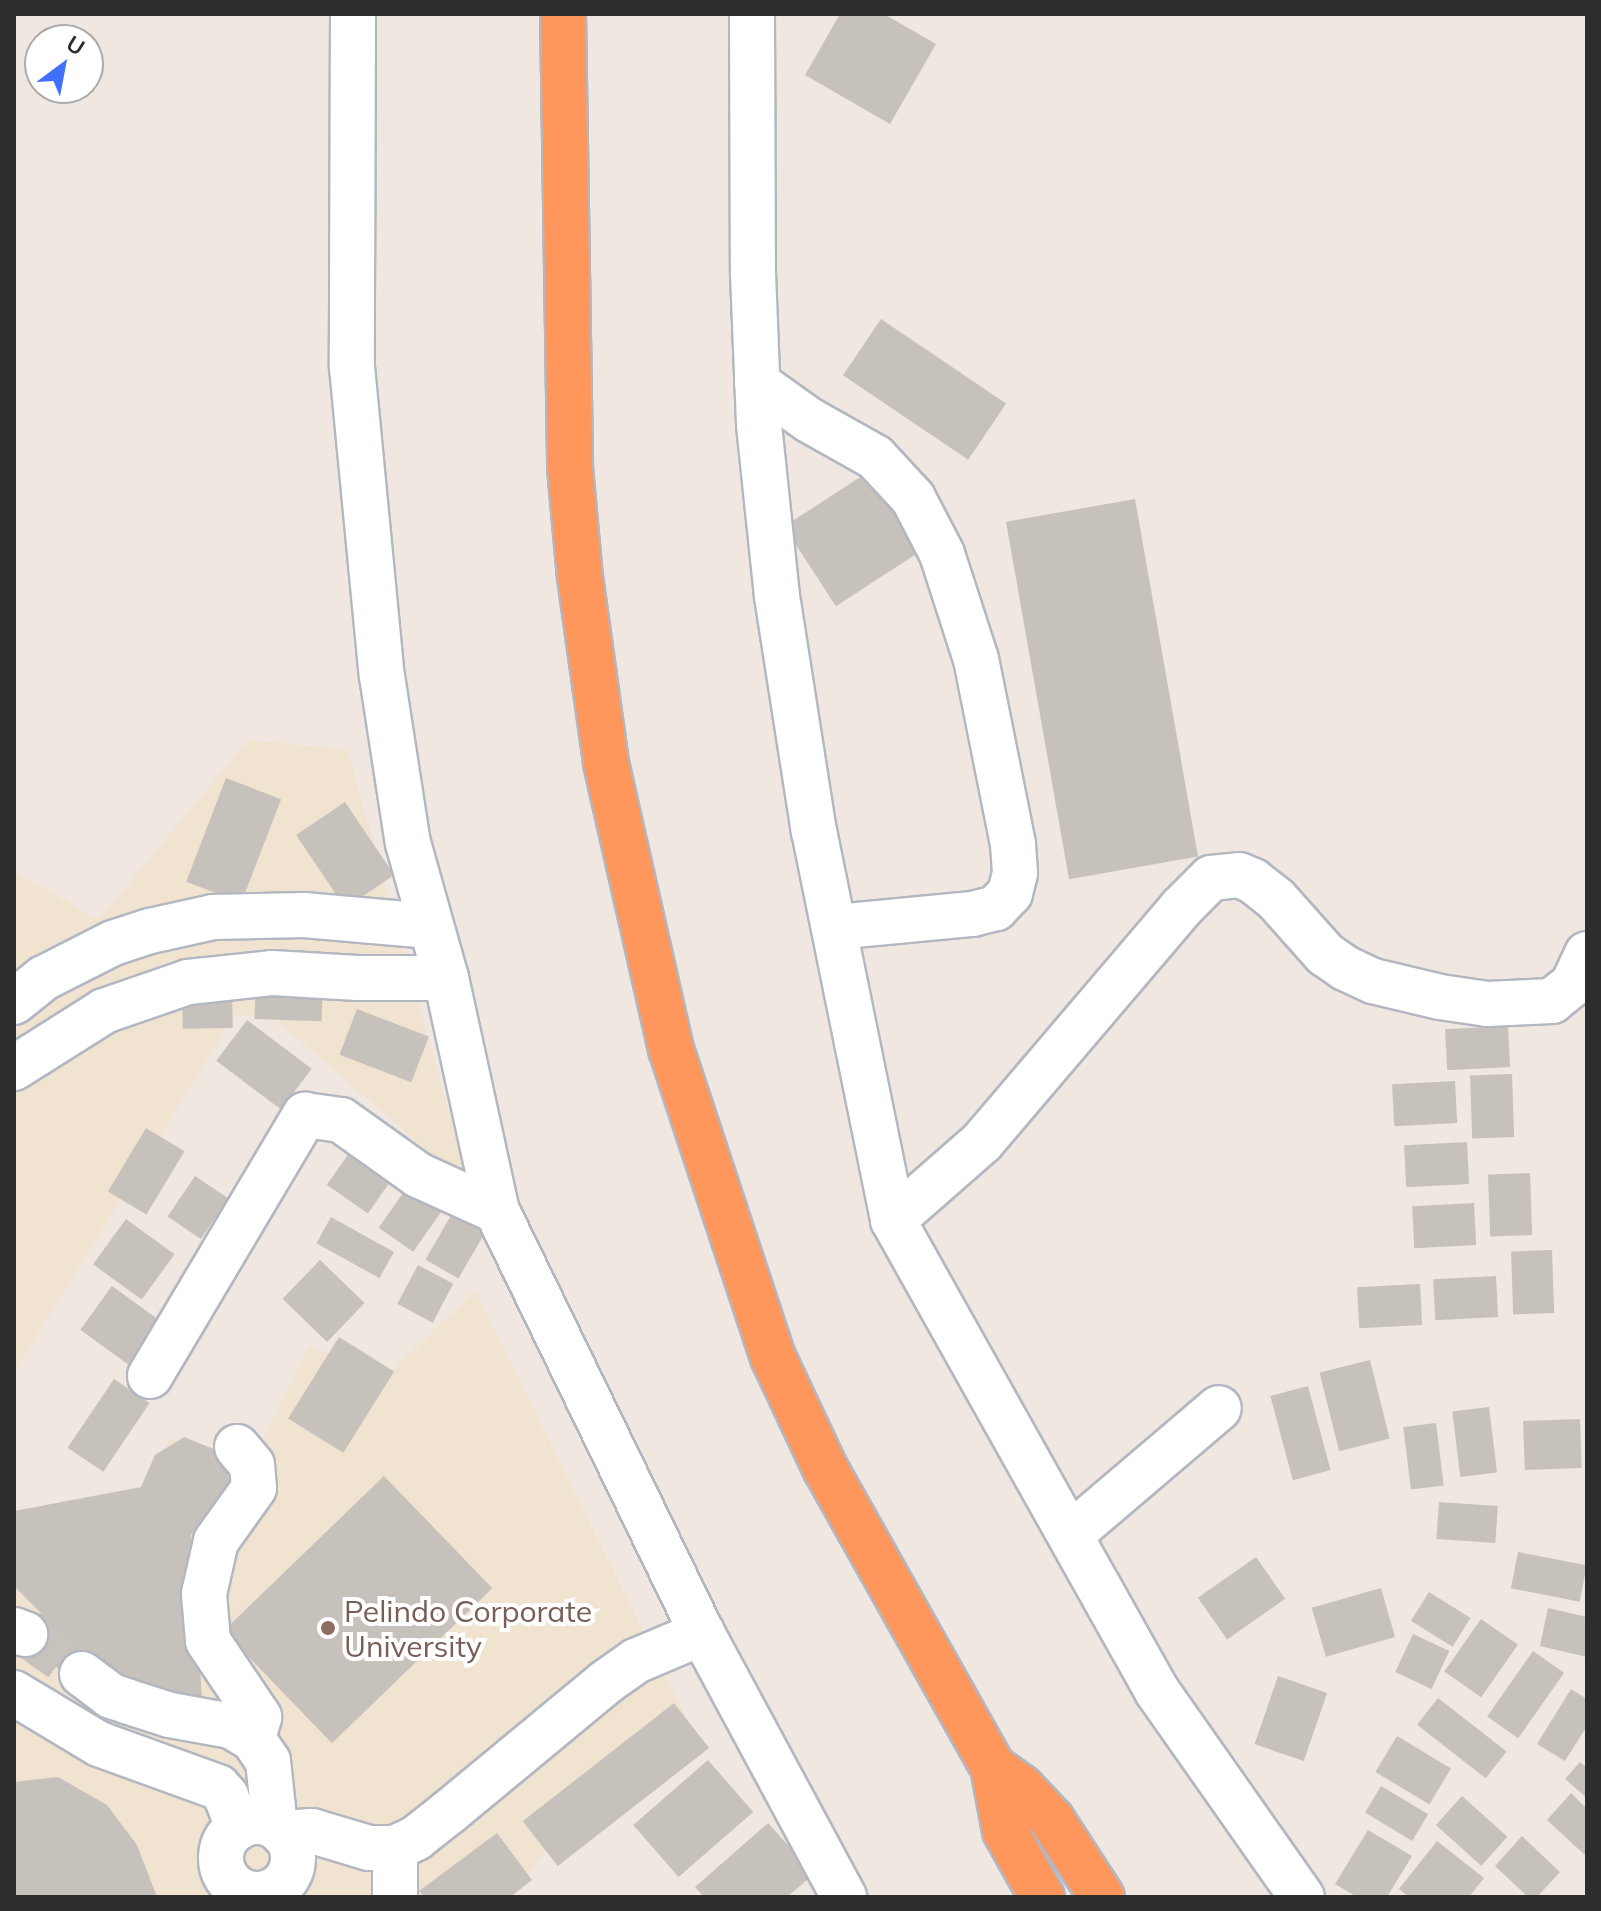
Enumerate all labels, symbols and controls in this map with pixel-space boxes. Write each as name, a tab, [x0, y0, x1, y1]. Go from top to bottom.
north arrow	[24, 24, 104, 104]
text: U	[61, 29, 90, 62]
place label: Pelindo Corporate University	[344, 1593, 592, 1664]
marker: Pelindo Corporate University	[319, 1619, 337, 1637]

